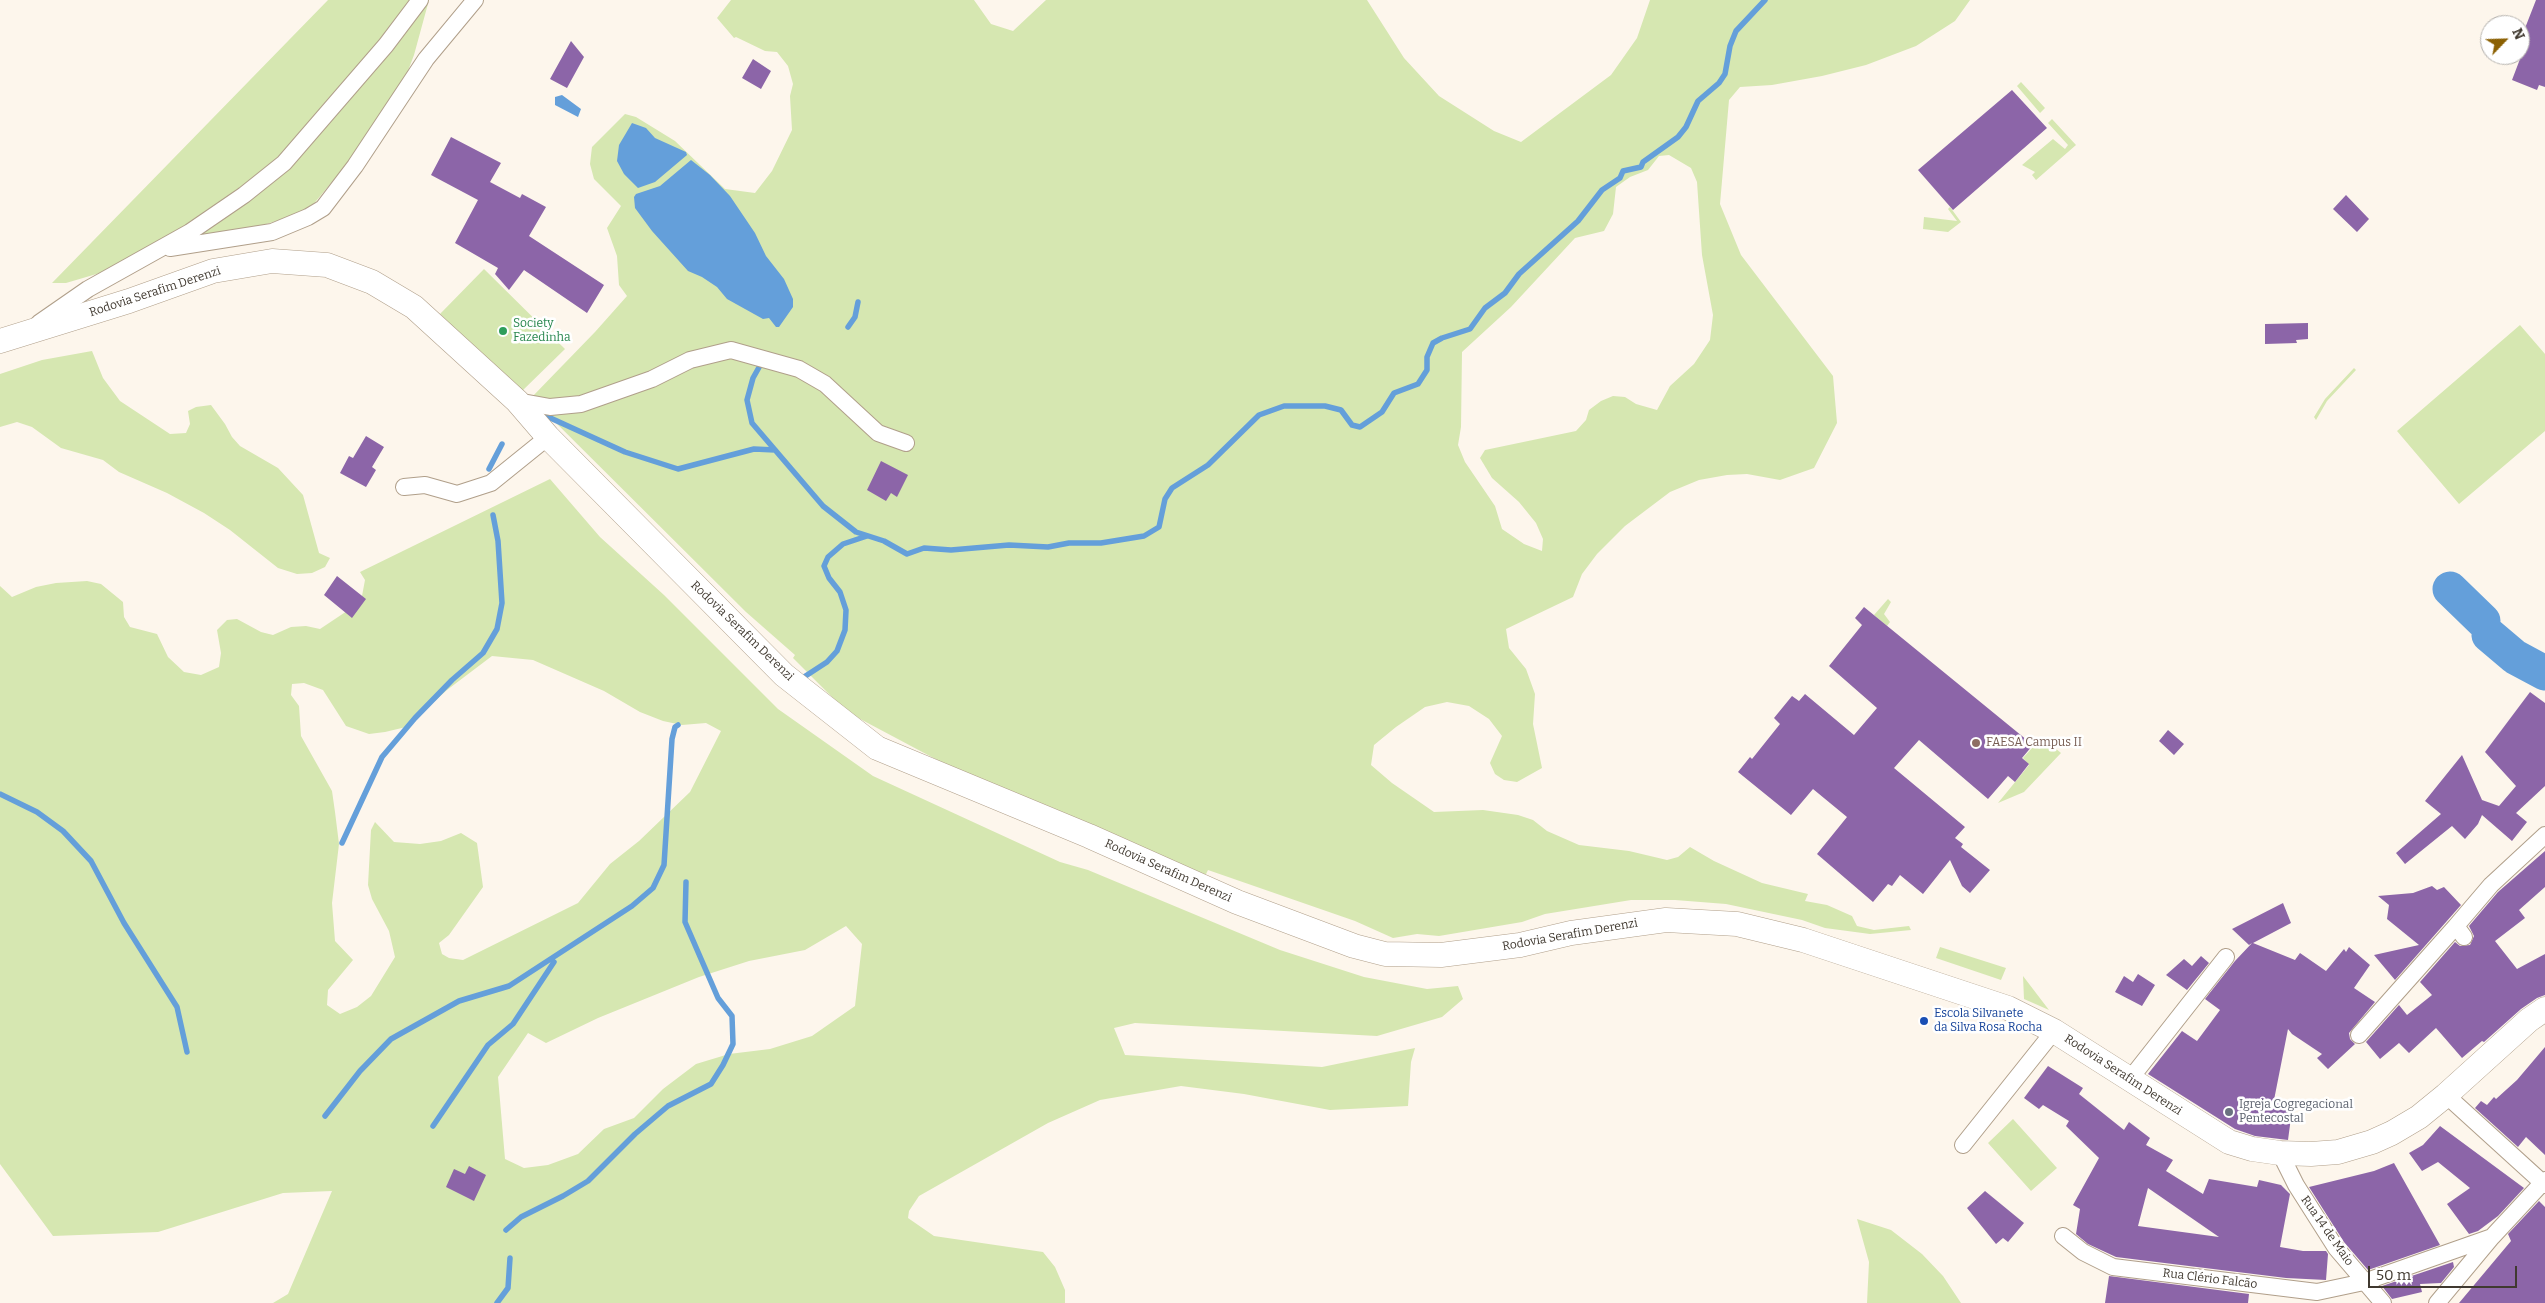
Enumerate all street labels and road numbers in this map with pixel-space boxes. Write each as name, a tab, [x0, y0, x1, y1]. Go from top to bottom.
street label: Rodovia Serafim Derenzi	[87, 264, 223, 320]
street label: Rodovia Serafim Derenzi	[688, 578, 796, 684]
street label: Rodovia Serafim Derenzi	[1102, 836, 1234, 906]
street label: Rodovia Serafim Derenzi	[1501, 916, 1639, 954]
street label: Rodovia Serafim Derenzi	[2061, 1032, 2185, 1118]
street label: Rua 14 de Maio	[2298, 1193, 2356, 1269]
street label: Rua Clério Falcão	[2162, 1266, 2258, 1292]

